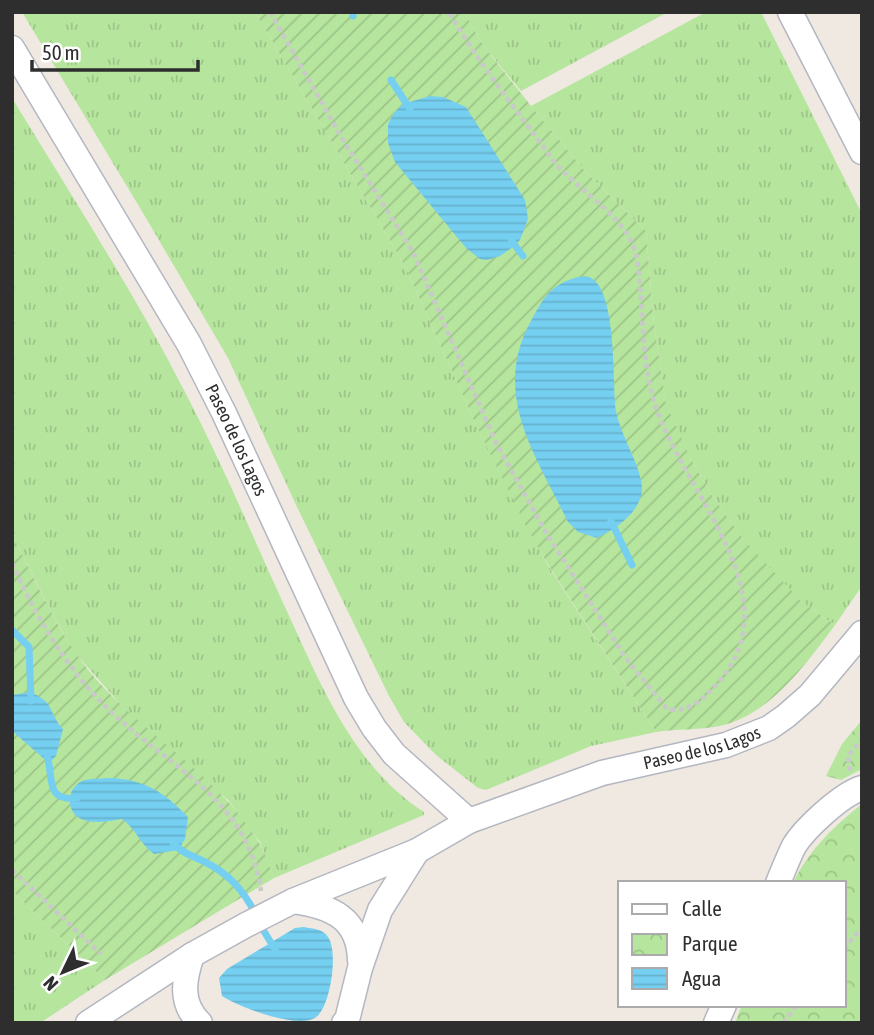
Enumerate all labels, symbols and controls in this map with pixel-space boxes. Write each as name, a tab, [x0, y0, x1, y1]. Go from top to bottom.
scale bar	[32, 28, 198, 72]
text: 50 m	[42, 40, 80, 64]
street label: Paseo de los Lagos	[201, 381, 272, 499]
street label: Paseo de los Lagos	[641, 721, 764, 773]
legend	[618, 881, 846, 1007]
text: Calle	[682, 896, 722, 920]
text: Parque	[682, 931, 737, 955]
north arrow	[28, 937, 98, 1007]
text: Agua	[682, 966, 721, 990]
text: N	[39, 972, 62, 995]

